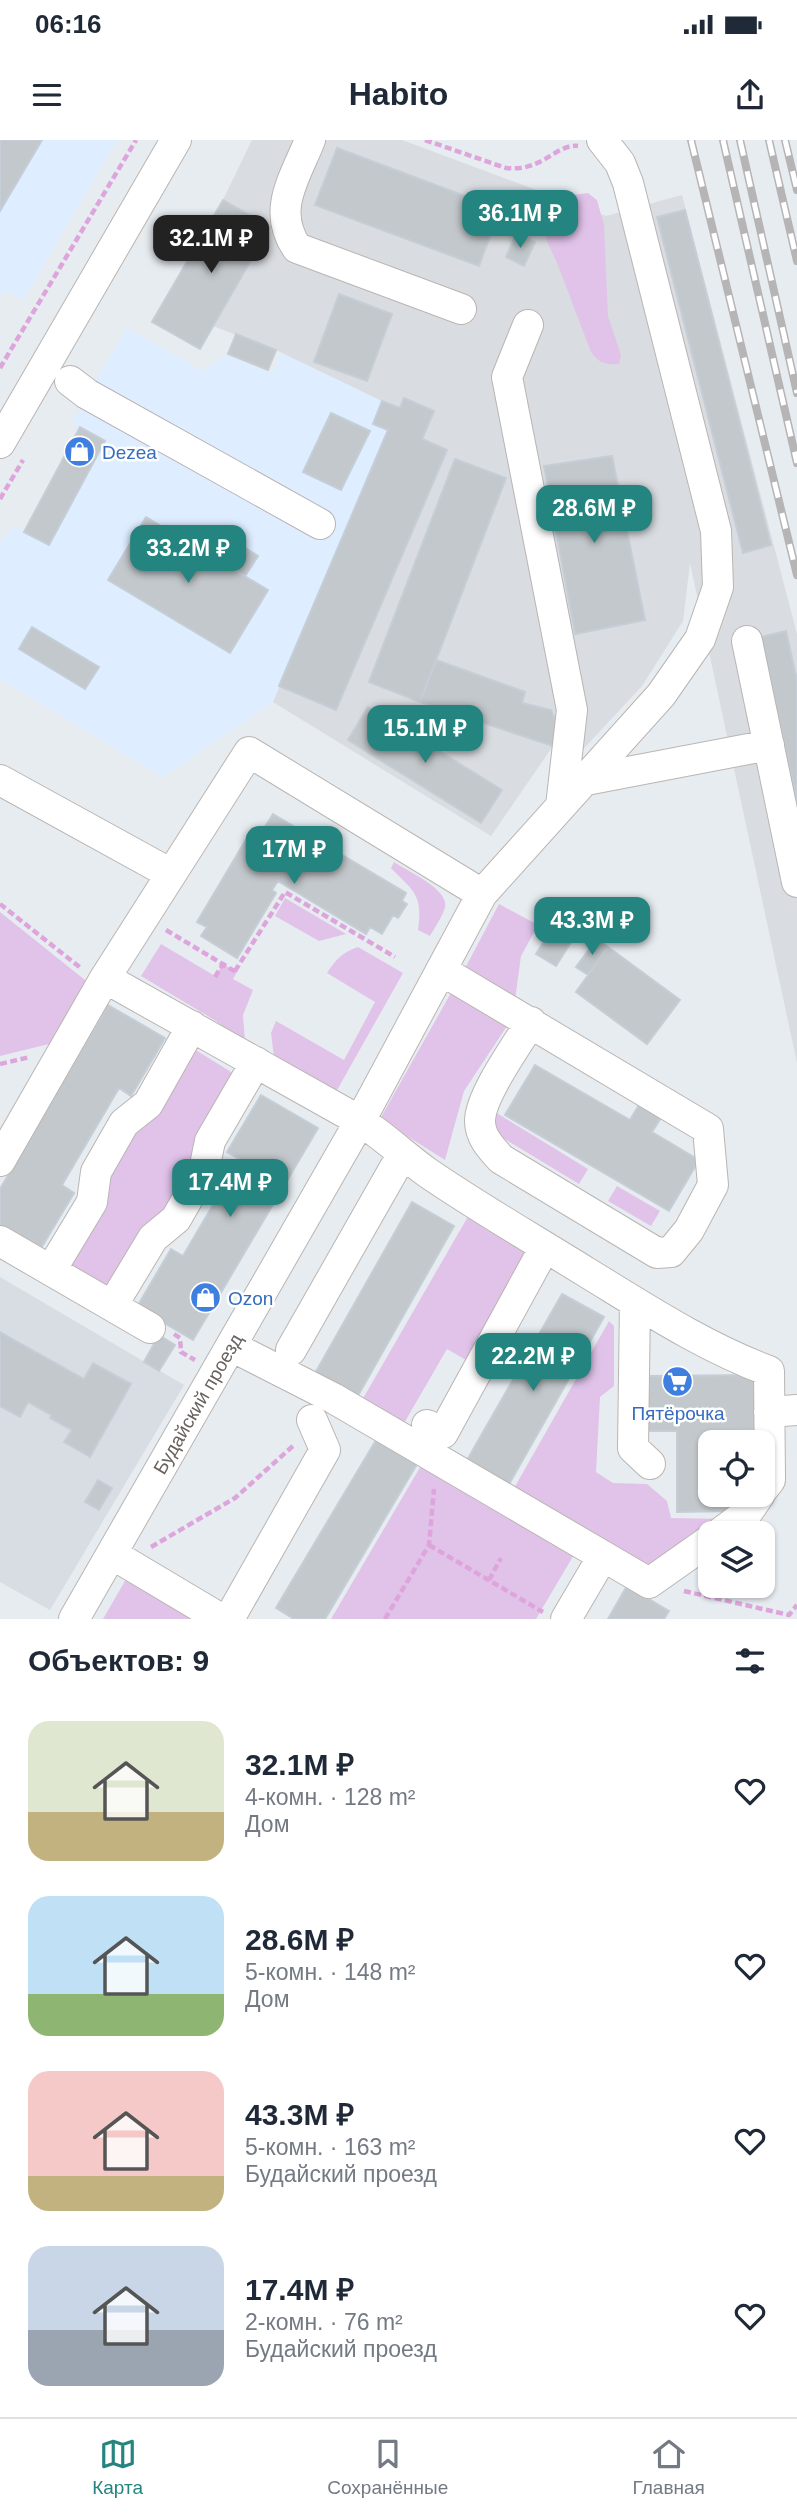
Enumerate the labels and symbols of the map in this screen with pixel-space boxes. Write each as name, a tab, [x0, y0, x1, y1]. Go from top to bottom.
pin: 36.1M ₽	[455, 190, 585, 250]
pin: 32.1M ₽	[146, 216, 276, 275]
shop icon: Dezea	[62, 435, 96, 469]
place label: Dezea	[102, 442, 157, 463]
pin: 28.6M ₽	[529, 486, 659, 545]
pin: 33.2M ₽	[123, 526, 253, 585]
pin: 15.1M ₽	[360, 706, 490, 765]
pin: 17M ₽	[245, 826, 343, 886]
pin: 43.3M ₽	[527, 898, 657, 957]
pin: 17.4M ₽	[165, 1160, 295, 1219]
shop icon: Ozon	[188, 1281, 222, 1315]
place label: Ozon	[228, 1288, 273, 1309]
street label: Будайский проезд	[149, 1330, 247, 1478]
pin: 22.2M ₽	[468, 1334, 598, 1393]
supermarket icon: Пятёрочка	[661, 1365, 695, 1399]
place label: Пятёрочка	[631, 1403, 725, 1424]

